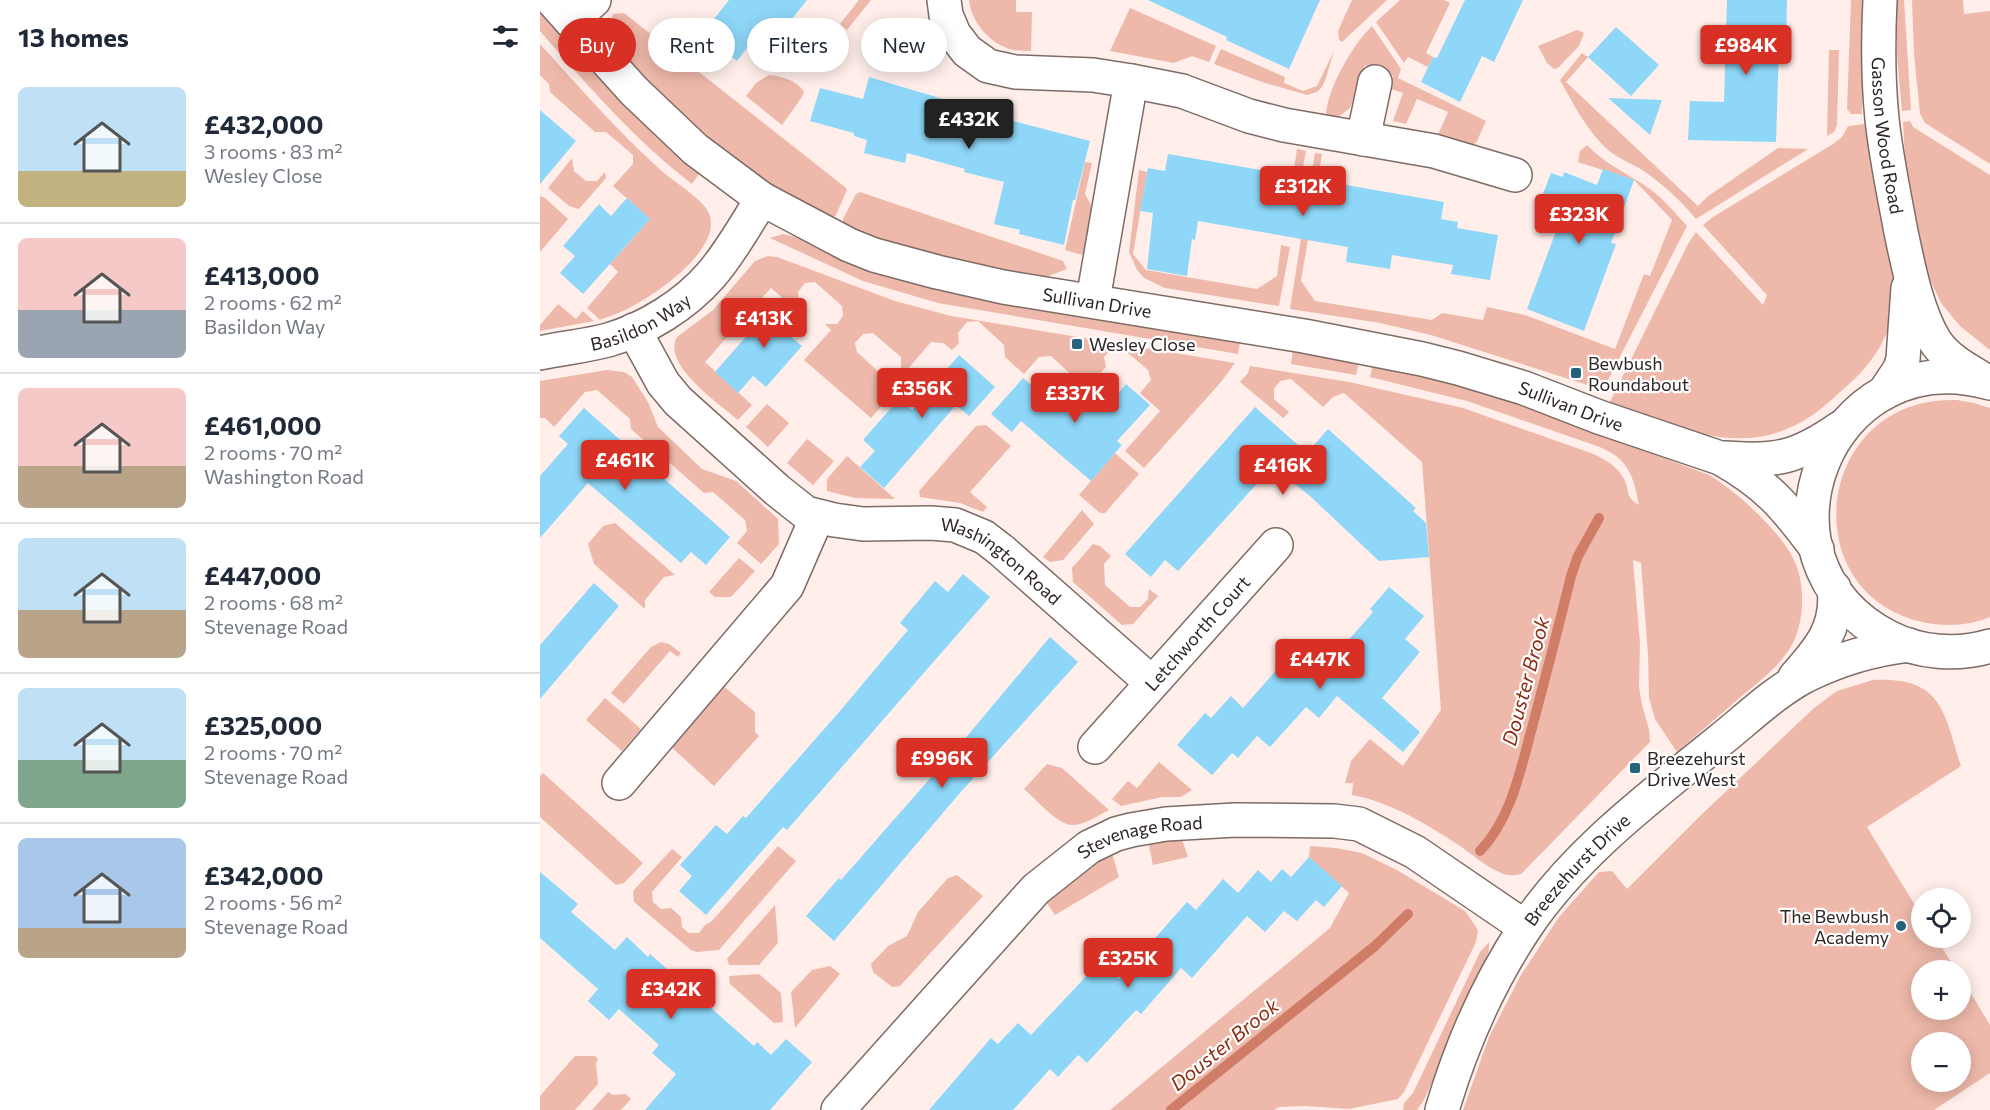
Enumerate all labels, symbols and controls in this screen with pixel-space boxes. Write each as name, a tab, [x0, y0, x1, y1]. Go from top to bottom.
chip: Buy	[558, 18, 636, 72]
chip: Rent	[648, 18, 735, 72]
chip: Filters	[747, 18, 849, 72]
chip: New	[861, 18, 947, 72]
icon: filters	[489, 20, 522, 53]
text: 13 homes	[18, 21, 129, 52]
pin: £984K	[1704, 25, 1788, 76]
text: £984K	[1714, 32, 1778, 56]
street label: Gasson Wood Road	[1868, 57, 1908, 216]
pin: £432K	[927, 99, 1011, 150]
text: £432K	[938, 106, 1000, 130]
text: £432,000	[204, 108, 323, 139]
icon: home	[66, 111, 138, 183]
text: 3 rooms · 83 m²	[204, 139, 343, 163]
text: Wesley Close	[204, 163, 322, 187]
pin: £312K	[1261, 166, 1345, 217]
text: £312K	[1274, 173, 1332, 197]
pin: £323K	[1537, 194, 1621, 245]
text: £323K	[1549, 201, 1609, 225]
text: £413,000	[204, 259, 319, 290]
icon: home	[66, 262, 138, 334]
street label: Sullivan Drive	[1041, 283, 1153, 322]
street label: Basildon Way	[588, 289, 695, 355]
text: 2 rooms · 62 m²	[204, 290, 342, 314]
pin: £413K	[722, 298, 806, 349]
text: £413K	[735, 305, 793, 329]
text: Basildon Way	[204, 314, 325, 338]
place label: Wesley Close	[1089, 333, 1196, 355]
marker: Wesley Close	[1070, 337, 1084, 351]
place label: Bewbush Roundabout	[1588, 352, 1689, 395]
marker: Bewbush Roundabout	[1569, 366, 1583, 380]
pin: £356K	[880, 368, 964, 419]
pin: £337K	[1033, 373, 1117, 424]
text: £356K	[891, 375, 953, 399]
street label: Sullivan Drive	[1515, 376, 1626, 435]
text: £337K	[1045, 380, 1105, 404]
text: £461,000	[204, 409, 322, 440]
icon: home	[66, 412, 138, 484]
text: 2 rooms · 70 m²	[204, 440, 342, 464]
pin: £461K	[583, 440, 667, 491]
pin: £416K	[1241, 445, 1325, 496]
text: £461K	[595, 447, 655, 471]
text: £416K	[1253, 452, 1313, 476]
text: Washington Road	[204, 464, 364, 488]
street label: Washington Road	[940, 513, 1066, 609]
text: £447,000	[204, 559, 321, 590]
icon: home	[66, 562, 138, 634]
street label: Letchworth Court	[1140, 571, 1254, 695]
text: 2 rooms · 68 m²	[204, 590, 343, 614]
water label: Douster Brook	[1496, 613, 1554, 748]
text: Stevenage Road	[204, 614, 348, 638]
pin: £447K	[1278, 639, 1362, 690]
text: £447K	[1289, 646, 1351, 670]
text: £325,000	[204, 709, 322, 740]
icon: home	[66, 712, 138, 784]
pin: £996K	[900, 738, 984, 789]
text: 2 rooms · 70 m²	[204, 740, 342, 764]
text: £996K	[910, 745, 974, 769]
place label: Breezehurst Drive West	[1647, 747, 1746, 790]
marker: Breezehurst Drive West	[1628, 761, 1642, 775]
text: Stevenage Road	[204, 764, 348, 788]
street label: Breezehurst Drive	[1519, 809, 1634, 930]
street label: Stevenage Road	[1073, 811, 1203, 863]
text: £342,000	[204, 859, 323, 890]
icon: home	[66, 862, 138, 934]
map controls	[1911, 888, 1971, 1092]
button: locate	[1911, 888, 1971, 948]
text: 2 rooms · 56 m²	[204, 890, 342, 914]
place label: The Bewbush Academy	[1780, 905, 1889, 948]
text: Stevenage Road	[204, 914, 348, 938]
marker: The Bewbush Academy	[1894, 919, 1908, 933]
pin: £325K	[1086, 938, 1170, 989]
text: £325K	[1098, 945, 1158, 969]
button: +	[1911, 960, 1971, 1020]
pin: £342K	[629, 969, 713, 1020]
text: £342K	[640, 976, 702, 1000]
water label: Douster Brook	[1165, 992, 1284, 1095]
button: −	[1911, 1032, 1971, 1092]

